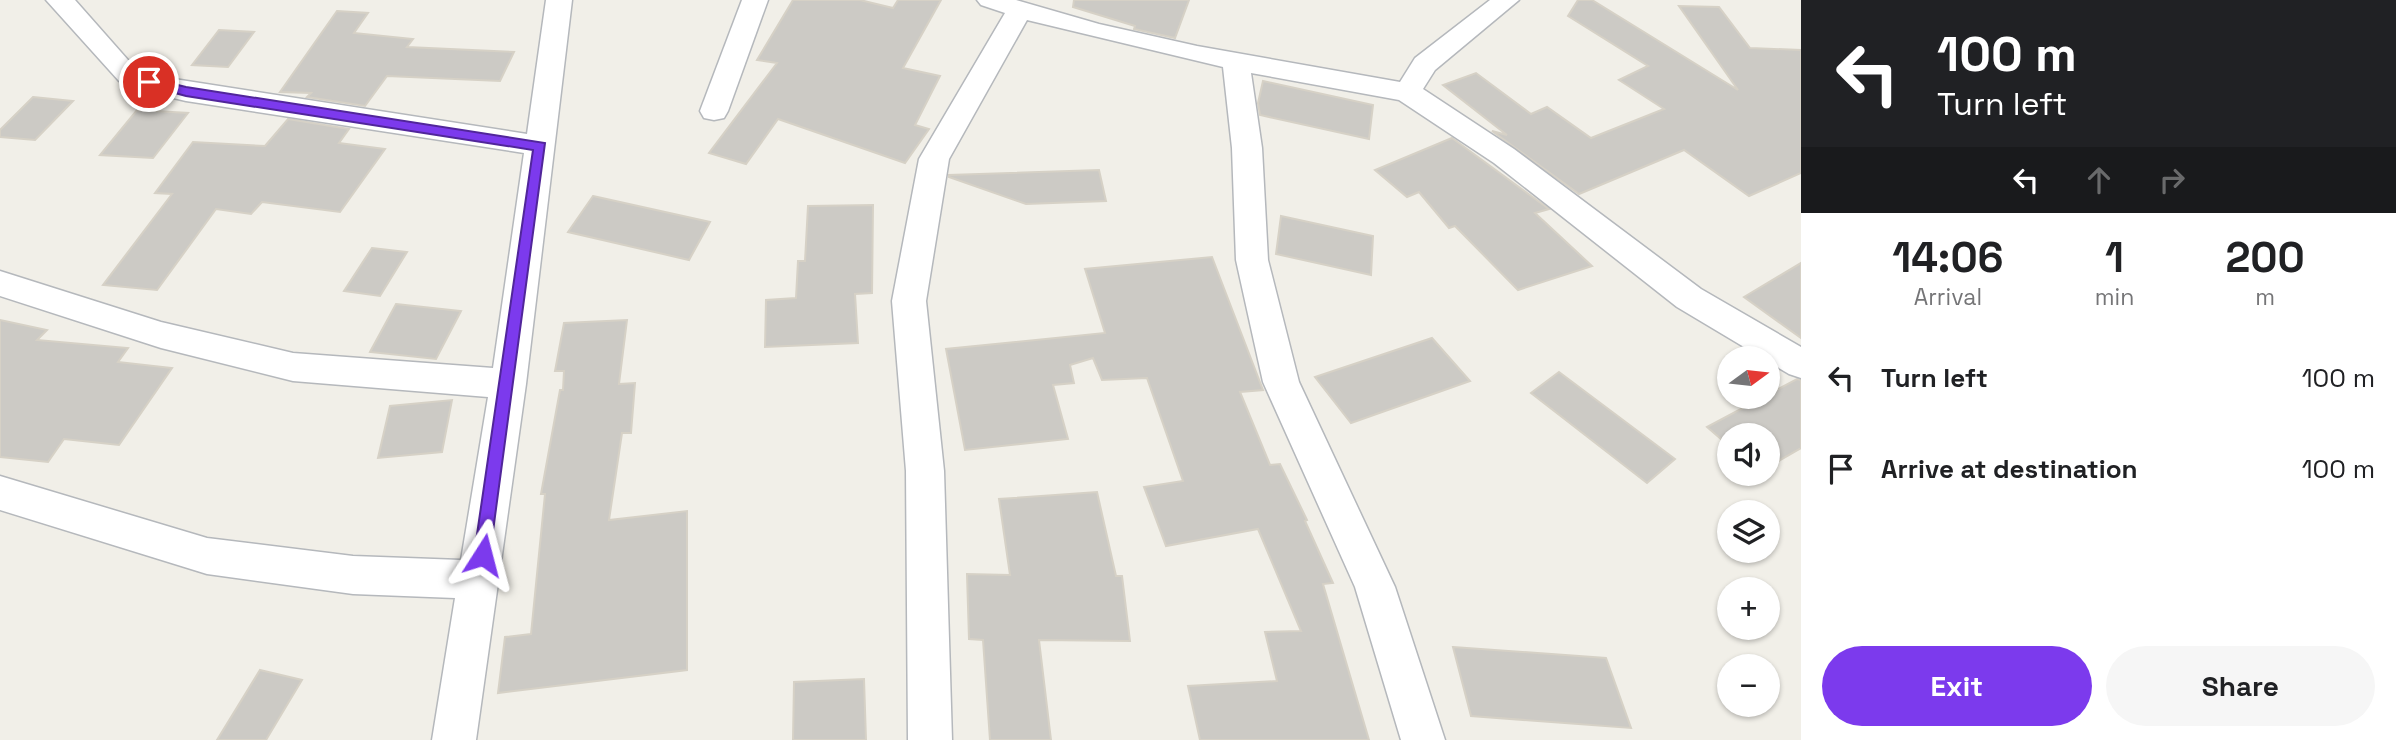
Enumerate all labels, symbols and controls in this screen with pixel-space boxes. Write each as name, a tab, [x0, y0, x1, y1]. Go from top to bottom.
text: 100 m	[1937, 23, 2077, 85]
icon: left	[1822, 28, 1913, 119]
pin	[119, 52, 179, 112]
icon: arrive	[130, 63, 168, 101]
text: Turn left	[1937, 84, 2067, 124]
icon: left	[2007, 161, 2045, 199]
icon: ahead	[2080, 161, 2118, 199]
icon: right	[2153, 161, 2191, 199]
text: 14:06	[1892, 231, 2004, 284]
text: 1	[2105, 231, 2124, 284]
text: 200	[2225, 231, 2305, 284]
text: Arrival	[1914, 282, 1982, 312]
text: min	[2095, 282, 2134, 312]
text: m	[2255, 282, 2275, 312]
north arrow	[1717, 346, 1780, 410]
map controls	[1717, 346, 1780, 717]
icon: left	[1822, 359, 1860, 397]
text: Turn left	[1881, 361, 1988, 395]
text: 100 m	[2302, 361, 2375, 395]
button: sound	[1717, 423, 1780, 486]
icon: arrive	[1822, 450, 1860, 488]
text: Arrive at destination	[1881, 452, 2138, 486]
text: 100 m	[2302, 452, 2375, 486]
button: layers	[1717, 500, 1780, 563]
position arrow	[446, 518, 520, 592]
button: +	[1717, 577, 1780, 640]
button: Exit	[1822, 646, 2092, 726]
button: Share	[2106, 646, 2375, 726]
button: −	[1717, 654, 1780, 717]

